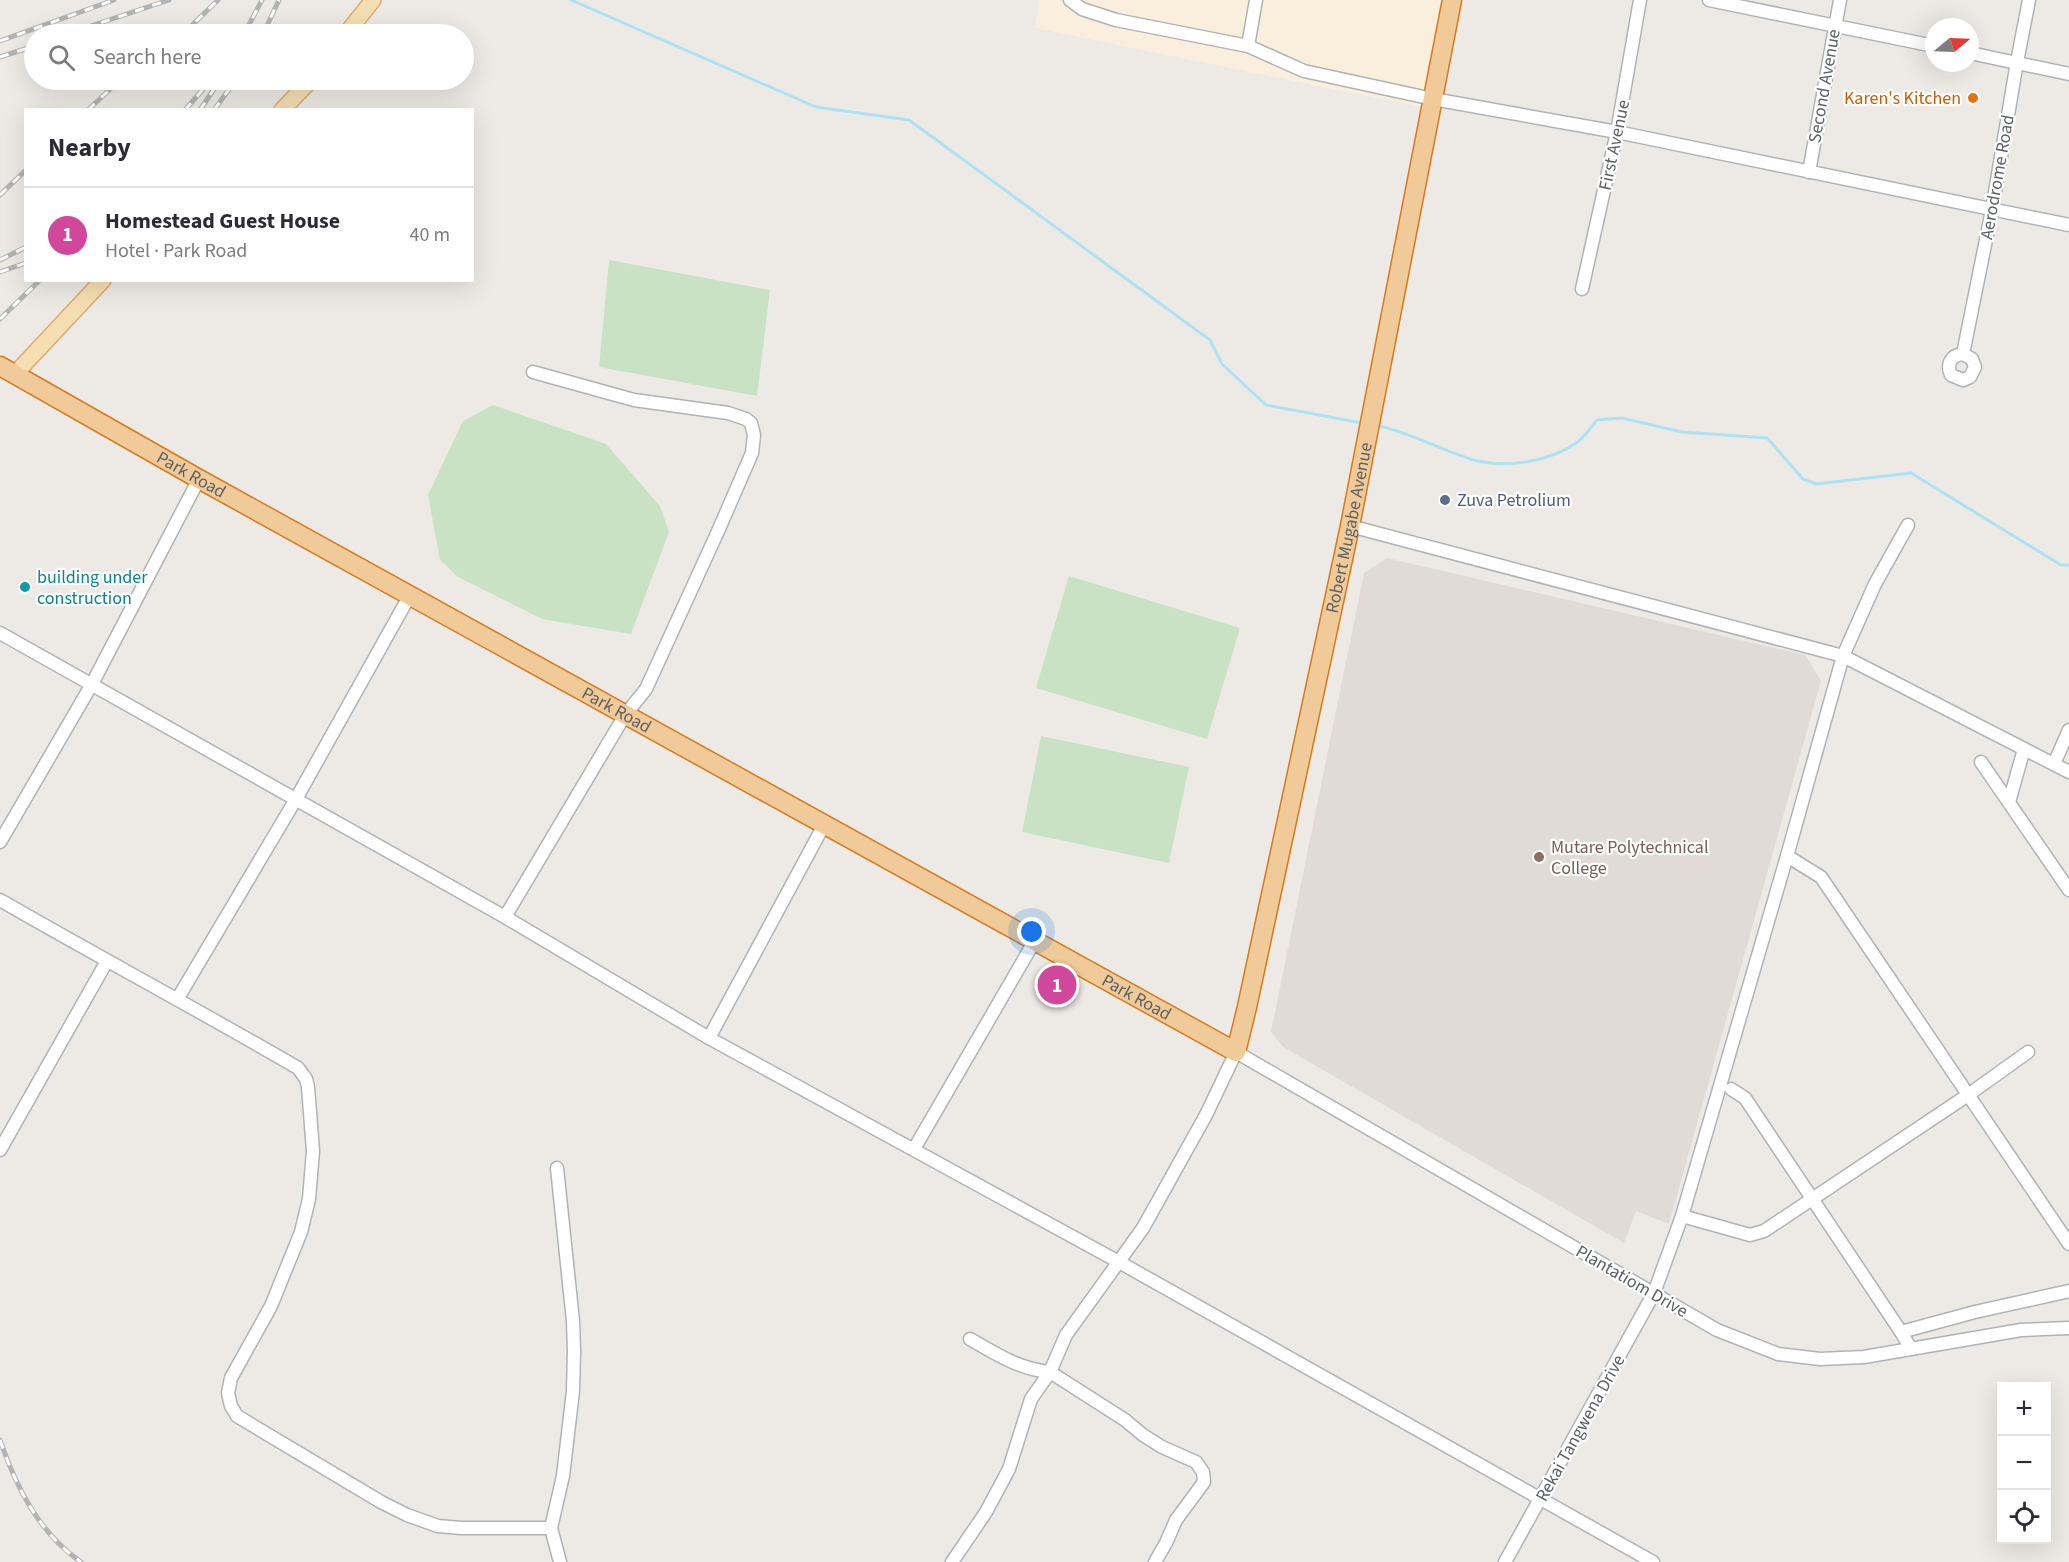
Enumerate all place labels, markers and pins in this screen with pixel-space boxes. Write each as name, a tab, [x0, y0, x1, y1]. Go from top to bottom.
place label: Karen's Kitchen	[1844, 86, 1961, 111]
marker: Karen's Kitchen	[1966, 91, 1980, 105]
place label: Zuva Petrolium	[1457, 488, 1571, 513]
marker: Zuva Petrolium	[1438, 493, 1452, 507]
place label: building under construction	[37, 565, 148, 611]
marker: building under construction	[18, 580, 32, 594]
place label: Mutare Polytechnical College	[1551, 835, 1709, 881]
marker: Mutare Polytechnical College	[1532, 850, 1546, 864]
pin: 1	[1038, 962, 1076, 1008]

